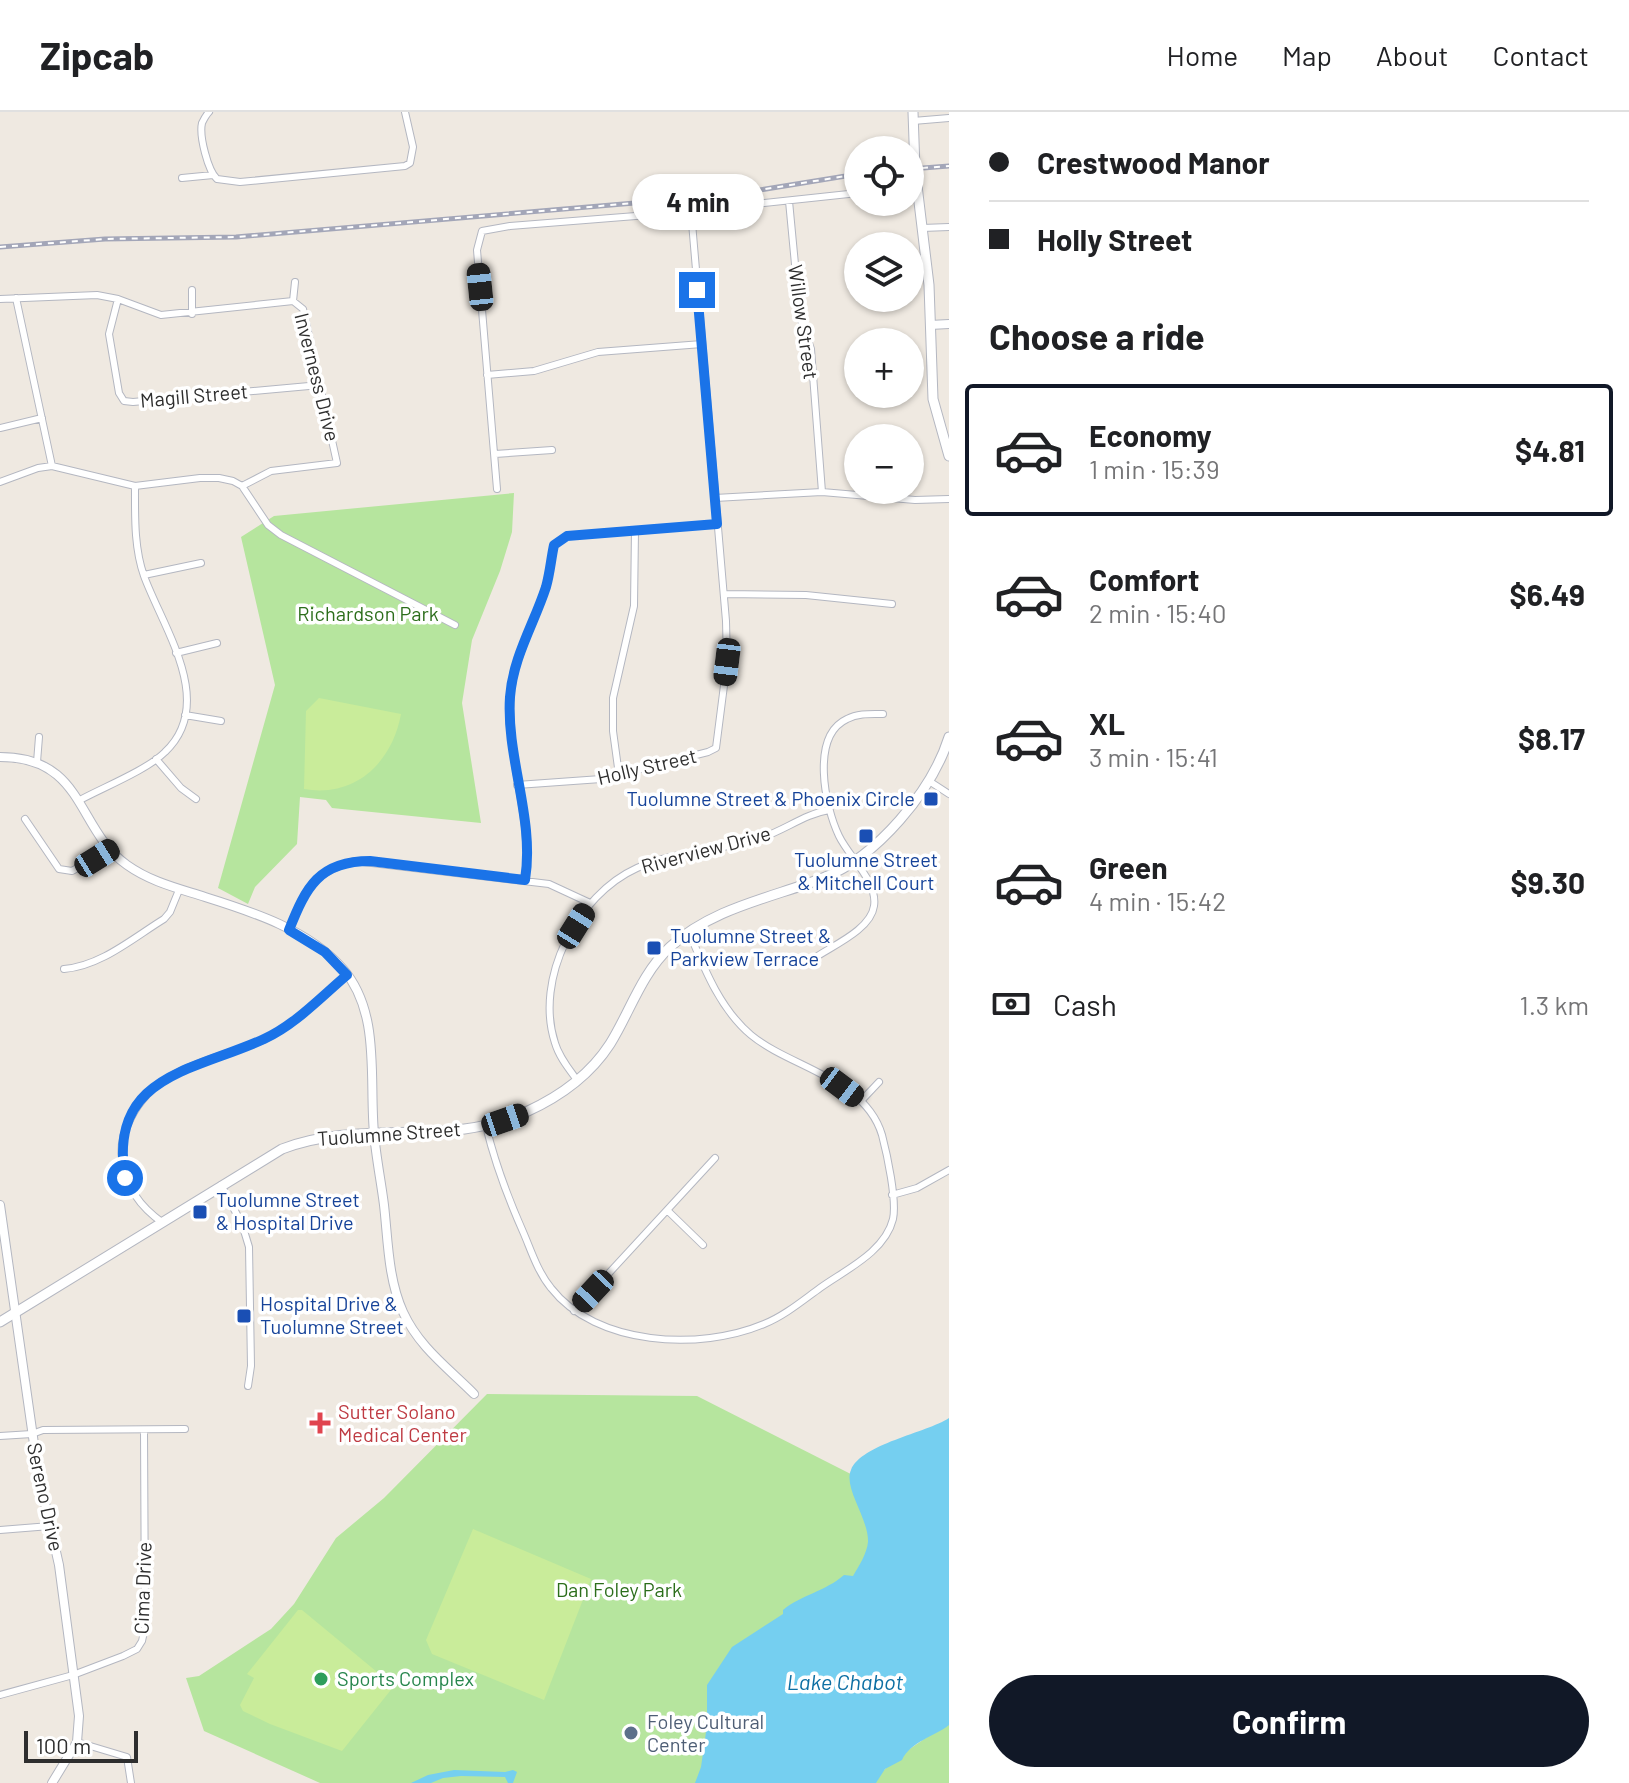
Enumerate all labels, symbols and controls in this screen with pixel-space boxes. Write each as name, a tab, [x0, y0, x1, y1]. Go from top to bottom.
text: Zipcab	[40, 32, 154, 78]
text: Home	[1167, 38, 1238, 72]
text: Map	[1282, 38, 1332, 72]
text: About	[1376, 38, 1448, 72]
text: Contact	[1492, 38, 1589, 72]
map controls	[844, 136, 924, 504]
button: locate	[844, 136, 924, 216]
text: Crestwood Manor	[1037, 144, 1270, 180]
callout: 4 min	[631, 174, 763, 230]
text: 4 min	[666, 186, 730, 217]
text: Holly Street	[1037, 221, 1192, 257]
button: layers	[844, 232, 924, 312]
car	[466, 262, 494, 312]
street label: Willow Street	[784, 263, 824, 381]
route end	[679, 272, 715, 308]
street label: Inverness Drive	[290, 310, 346, 443]
text: Choose a ride	[989, 314, 1205, 357]
button: +	[844, 328, 924, 408]
street label: Magill Street	[139, 378, 249, 412]
icon: car	[993, 414, 1065, 486]
text: Economy	[1089, 417, 1212, 453]
button: −	[844, 424, 924, 504]
text: $4.81	[1515, 432, 1585, 468]
text: 1 min · 15:39	[1089, 453, 1220, 484]
icon: car	[993, 558, 1065, 630]
text: Comfort	[1089, 561, 1199, 597]
text: $6.49	[1510, 576, 1585, 612]
text: 2 min · 15:40	[1089, 597, 1226, 628]
park label: Richardson Park	[297, 601, 439, 625]
car	[712, 637, 742, 687]
icon: car	[993, 702, 1065, 774]
text: XL	[1089, 705, 1125, 741]
text: $8.17	[1518, 720, 1585, 756]
text: 3 min · 15:41	[1089, 741, 1218, 772]
street label: Holly Street	[595, 743, 699, 789]
place label: Tuolumne Street & Phoenix Circle	[626, 786, 915, 810]
marker: Tuolumne Street & Phoenix Circle	[922, 790, 940, 808]
street label: Riverview Drive	[638, 820, 773, 878]
marker: Tuolumne Street & Mitchell Court	[857, 827, 875, 845]
car	[70, 835, 124, 881]
icon: car	[993, 846, 1065, 918]
place label: Tuolumne Street & Mitchell Court	[794, 847, 938, 894]
text: Green	[1089, 849, 1168, 885]
text: $9.30	[1511, 864, 1585, 900]
text: 4 min · 15:42	[1089, 885, 1226, 916]
car	[553, 899, 599, 953]
place label: Tuolumne Street & Parkview Terrace	[670, 923, 831, 970]
marker: Tuolumne Street & Parkview Terrace	[645, 939, 663, 957]
icon: cash	[989, 982, 1033, 1026]
text: Cash	[1053, 986, 1117, 1022]
text: 1.3 km	[1520, 989, 1589, 1020]
car	[816, 1063, 868, 1111]
car	[478, 1101, 532, 1139]
street label: Tuolumne Street	[316, 1116, 462, 1150]
route start	[107, 1160, 143, 1196]
place label: Tuolumne Street & Hospital Drive	[216, 1187, 360, 1234]
marker: Tuolumne Street & Hospital Drive	[191, 1203, 209, 1221]
car	[568, 1265, 618, 1317]
place label: Hospital Drive & Tuolumne Street	[260, 1291, 404, 1338]
marker: Hospital Drive & Tuolumne Street	[235, 1307, 253, 1325]
place label: Sutter Solano Medical Center	[338, 1399, 467, 1446]
marker: Sutter Solano Medical Center	[309, 1412, 331, 1434]
street label: Sereno Drive	[23, 1440, 69, 1553]
street label: Cima Drive	[128, 1541, 156, 1635]
park label: Dan Foley Park	[556, 1577, 682, 1601]
place label: Sports Complex	[337, 1666, 475, 1690]
water label: Lake Chabot	[787, 1668, 904, 1694]
marker: Sports Complex	[312, 1670, 330, 1688]
button: Confirm	[989, 1675, 1589, 1767]
place label: Foley Cultural Center	[647, 1709, 764, 1756]
marker: Foley Cultural Center	[622, 1724, 640, 1742]
scale bar	[24, 1727, 138, 1763]
text: 100 m	[36, 1732, 91, 1758]

